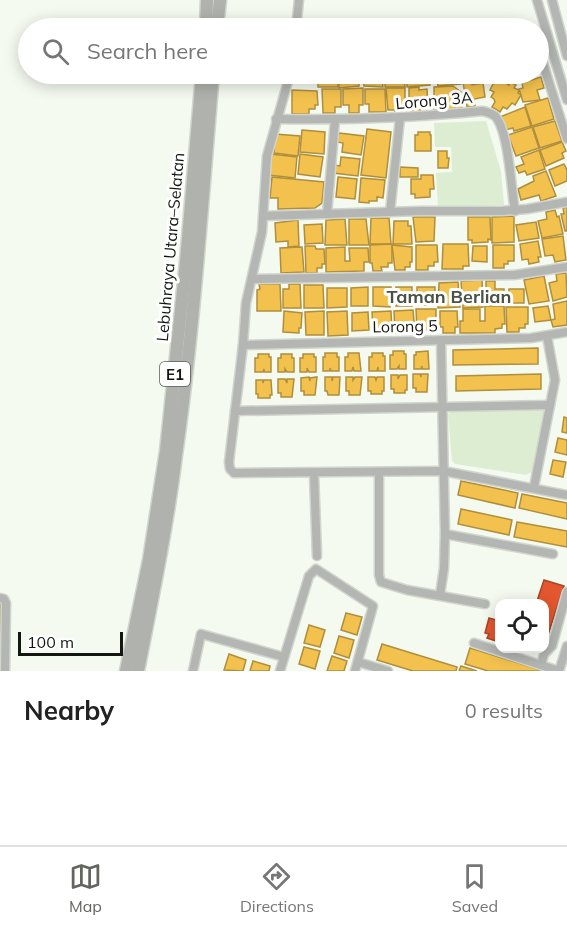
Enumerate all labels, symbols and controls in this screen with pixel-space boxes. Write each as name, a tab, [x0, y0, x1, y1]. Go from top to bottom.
search box	[18, 18, 549, 84]
icon: search	[39, 35, 72, 68]
text: Search here	[87, 37, 208, 65]
street label: Lorong 3A	[395, 87, 474, 113]
street label: Lebuhraya Utara–Selatan	[152, 152, 188, 342]
district label: Taman Berlian	[387, 285, 511, 308]
street label: Lorong 5	[372, 315, 438, 337]
road number: E1	[160, 362, 190, 386]
map controls	[495, 599, 549, 653]
button: locate	[495, 599, 549, 653]
scale bar	[18, 629, 123, 656]
text: 100 m	[27, 632, 74, 652]
text: Nearby	[24, 694, 114, 727]
text: 0 results	[465, 698, 543, 723]
tab: Map	[69, 860, 102, 916]
tab: Directions	[240, 860, 314, 916]
tab: Saved	[452, 860, 498, 916]

